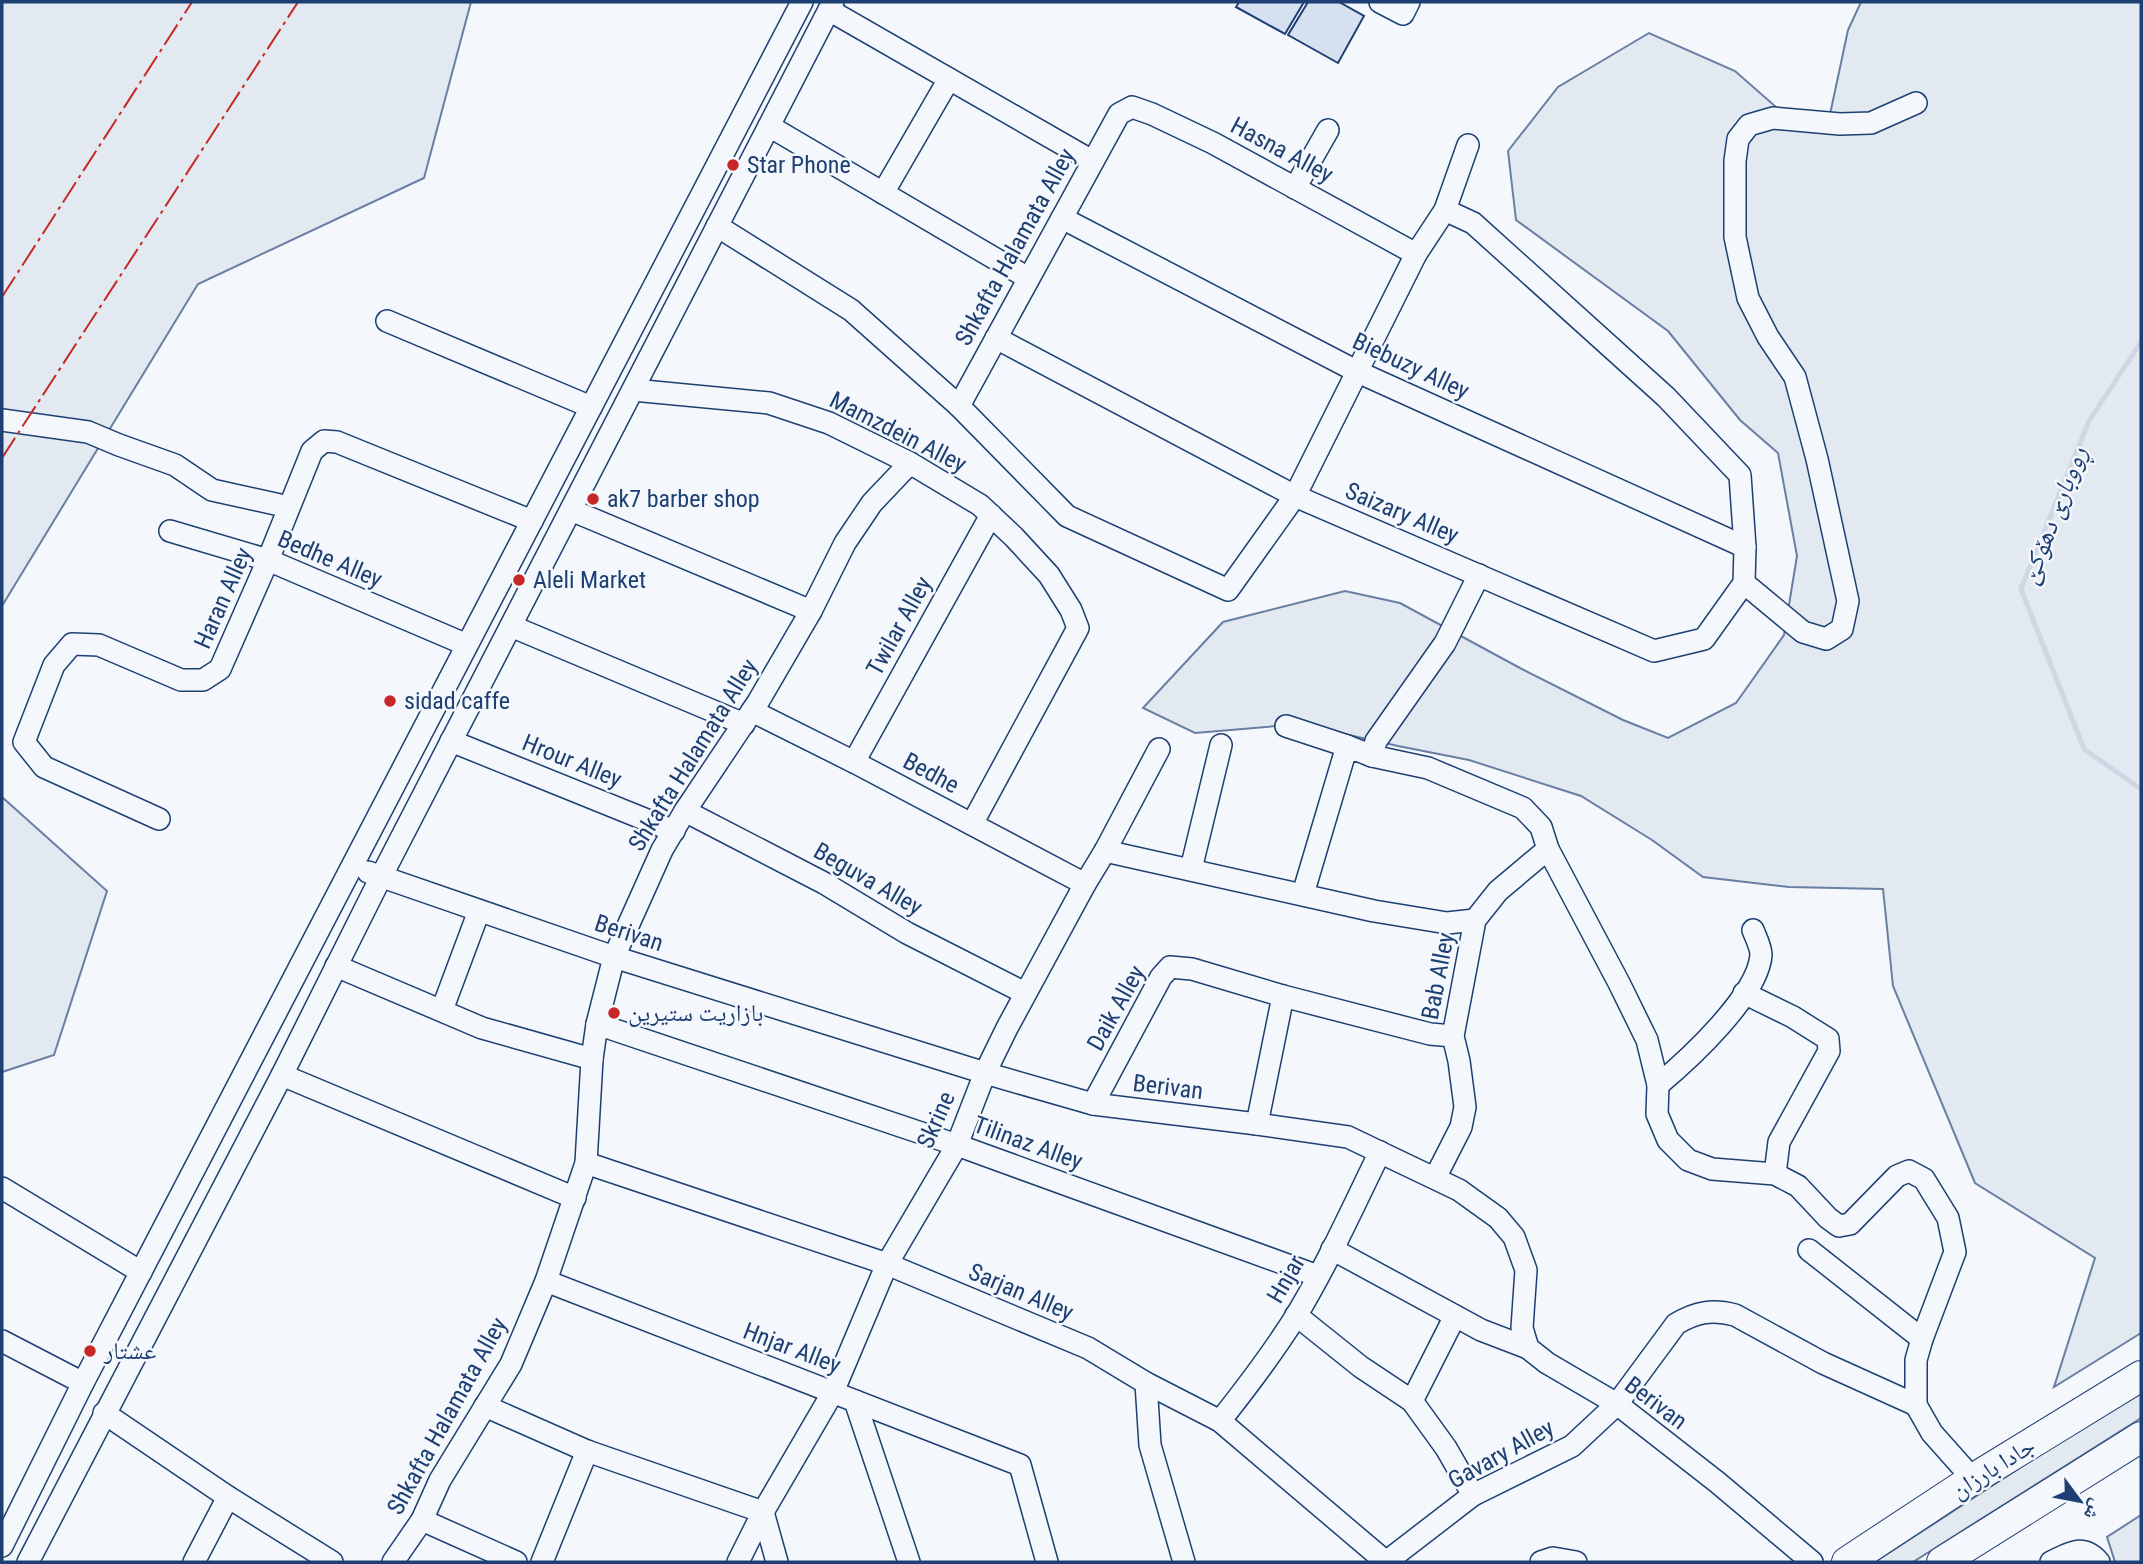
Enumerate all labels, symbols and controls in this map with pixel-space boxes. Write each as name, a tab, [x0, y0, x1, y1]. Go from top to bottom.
street label: Hasna Alley	[1226, 111, 1338, 189]
street label: Shkafta Halamata Alley	[949, 144, 1081, 350]
place label: Star Phone	[747, 151, 851, 179]
marker: Star Phone	[725, 157, 741, 173]
street label: Biebuzy Alley	[1348, 327, 1474, 405]
street label: Mamzdein Alley	[825, 386, 971, 478]
water label: ڕووبارێ دهۆكێ	[2013, 442, 2098, 590]
street label: Saizary Alley	[1341, 477, 1463, 549]
place label: ak7 barber shop	[607, 485, 760, 513]
marker: ak7 barber shop	[585, 491, 601, 507]
street label: Bedhe Alley	[274, 525, 386, 593]
street label: Haran Alley	[188, 543, 258, 653]
place label: Aleli Market	[533, 566, 646, 594]
marker: Aleli Market	[511, 572, 527, 588]
street label: Twilar Alley	[860, 572, 938, 680]
street label: Shkafta Halamata Alley	[623, 654, 763, 856]
place label: sidad caffe	[404, 687, 510, 715]
marker: sidad caffe	[382, 693, 398, 709]
street label: Hrour Alley	[518, 728, 626, 794]
street label: Bedhe	[898, 747, 964, 799]
street label: Beguva Alley	[809, 837, 927, 921]
street label: Berivan	[591, 909, 667, 957]
street label: Bab Alley	[1416, 930, 1460, 1022]
street label: Daik Alley	[1081, 961, 1151, 1055]
place label: بازاريت ستيرين	[628, 999, 763, 1027]
marker: بازاريت ستيرين	[606, 1005, 622, 1021]
street label: Berivan	[1131, 1069, 1205, 1105]
street label: Skrine	[911, 1087, 961, 1153]
street label: Tilinaz Alley	[970, 1110, 1086, 1176]
street label: Hnjar	[1261, 1250, 1311, 1308]
street label: Sarjan Alley	[964, 1257, 1078, 1327]
street label: Shkafta Halamata Alley	[381, 1313, 513, 1519]
street label: Hnjar Alley	[739, 1317, 845, 1379]
place label: عشتار	[103, 1337, 156, 1365]
marker: عشتار	[82, 1343, 98, 1359]
street label: Berivan	[1619, 1371, 1693, 1435]
street label: Gavary Alley	[1443, 1414, 1559, 1494]
street label: جادا بارزان	[1946, 1431, 2040, 1505]
north arrow	[2045, 1466, 2115, 1536]
text: ش	[2079, 1495, 2109, 1524]

